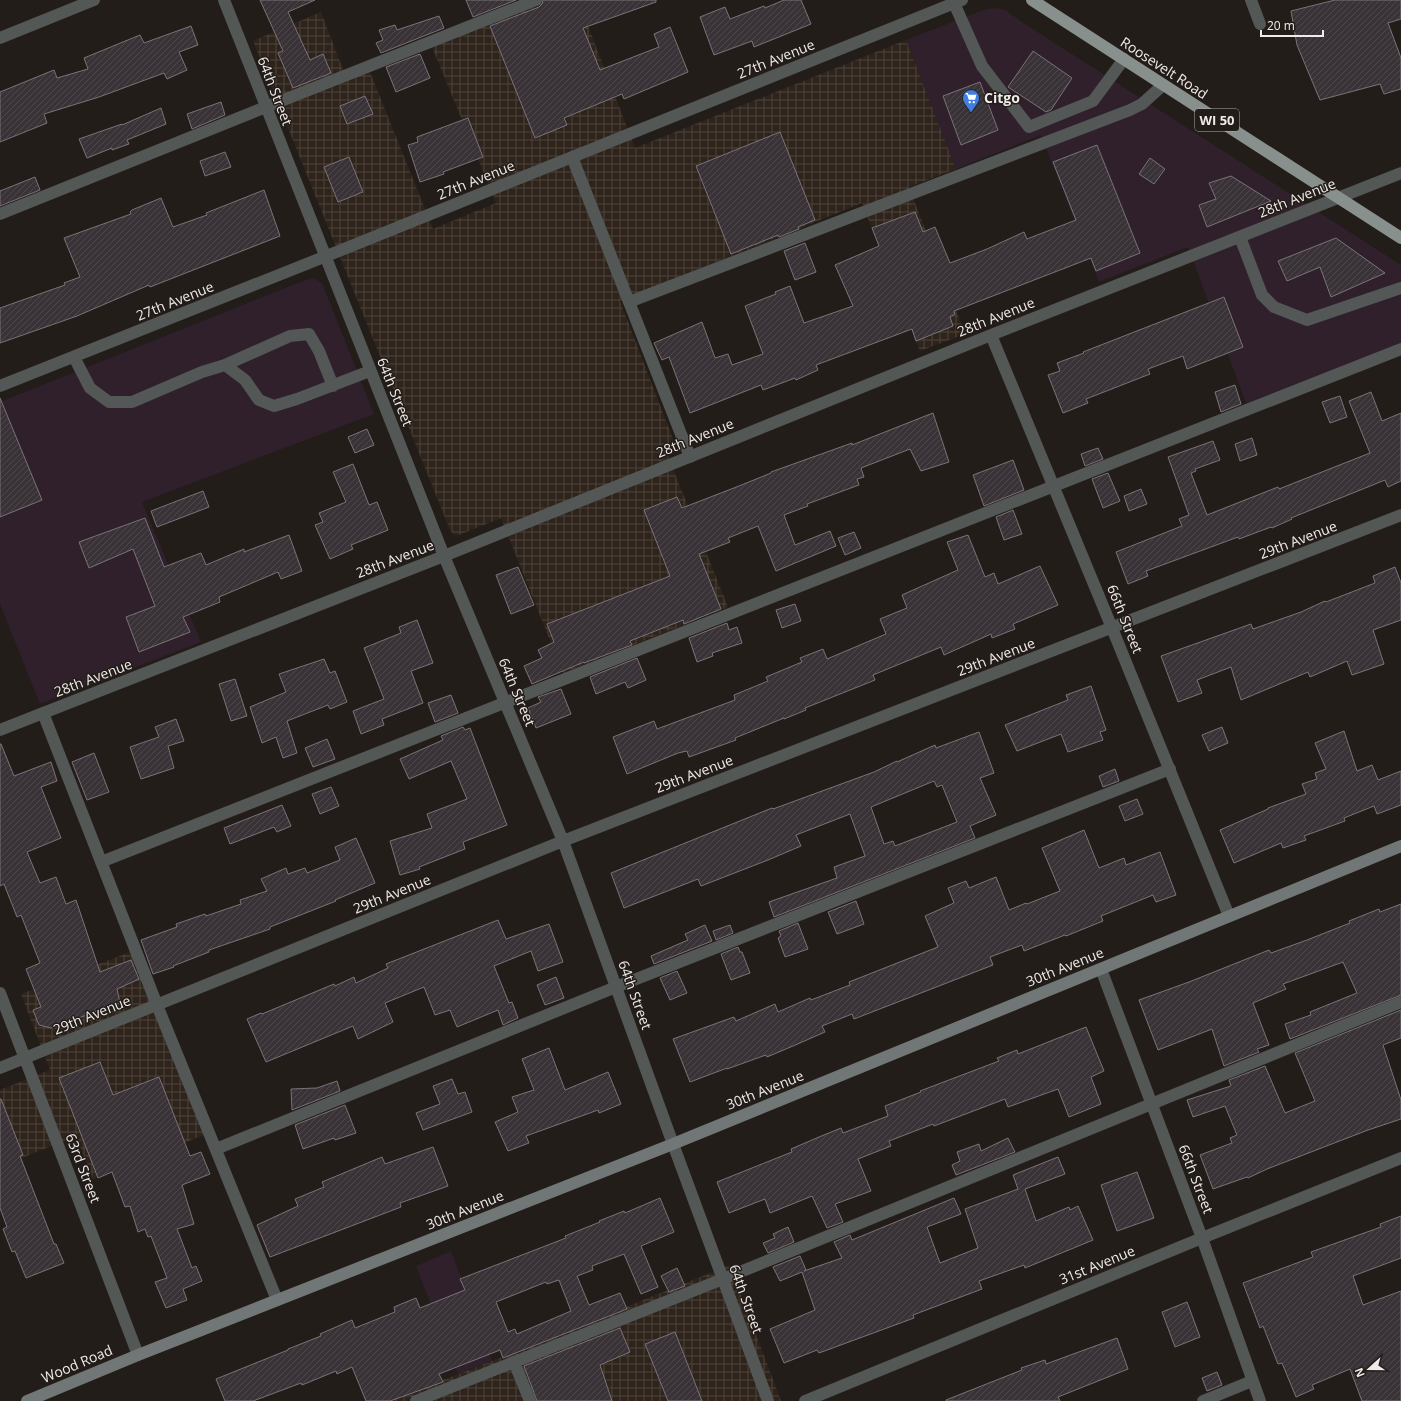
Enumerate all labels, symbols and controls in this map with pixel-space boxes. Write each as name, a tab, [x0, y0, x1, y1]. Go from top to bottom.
scale bar	[1261, 12, 1323, 38]
text: 20 m	[1267, 17, 1295, 34]
street label: Roosevelt Road	[1117, 32, 1212, 103]
street label: 27th Avenue	[734, 34, 817, 83]
street label: 64th Street	[254, 54, 297, 128]
supermarket icon: Citgo	[961, 88, 981, 113]
place label: Citgo	[984, 88, 1020, 107]
road number: WI 50	[1195, 109, 1239, 131]
street label: 27th Avenue	[434, 155, 517, 204]
street label: 28th Avenue	[1255, 173, 1338, 222]
street label: 27th Avenue	[133, 276, 216, 325]
street label: 28th Avenue	[954, 292, 1037, 341]
street label: 64th Street	[373, 355, 418, 429]
street label: 28th Avenue	[653, 413, 736, 462]
street label: 29th Avenue	[1256, 516, 1340, 563]
street label: 28th Avenue	[353, 535, 437, 582]
street label: 66th Street	[1103, 582, 1148, 656]
street label: 29th Avenue	[954, 633, 1038, 680]
street label: 28th Avenue	[51, 654, 135, 701]
street label: 64th Street	[495, 655, 540, 729]
street label: 29th Avenue	[652, 750, 736, 797]
street label: 29th Avenue	[350, 869, 433, 918]
street label: 30th Avenue	[1023, 942, 1106, 991]
street label: 64th Street	[614, 958, 657, 1032]
street label: 29th Avenue	[50, 990, 133, 1039]
street label: 30th Avenue	[723, 1065, 806, 1114]
street label: 63rd Street	[62, 1130, 105, 1205]
street label: 66th Street	[1175, 1142, 1218, 1216]
street label: 30th Avenue	[423, 1185, 506, 1234]
street label: 31st Avenue	[1056, 1241, 1138, 1288]
street label: 64th Street	[725, 1262, 768, 1336]
street label: Wood Road	[38, 1340, 115, 1387]
north arrow	[1349, 1349, 1389, 1389]
text: N	[1351, 1366, 1368, 1380]

